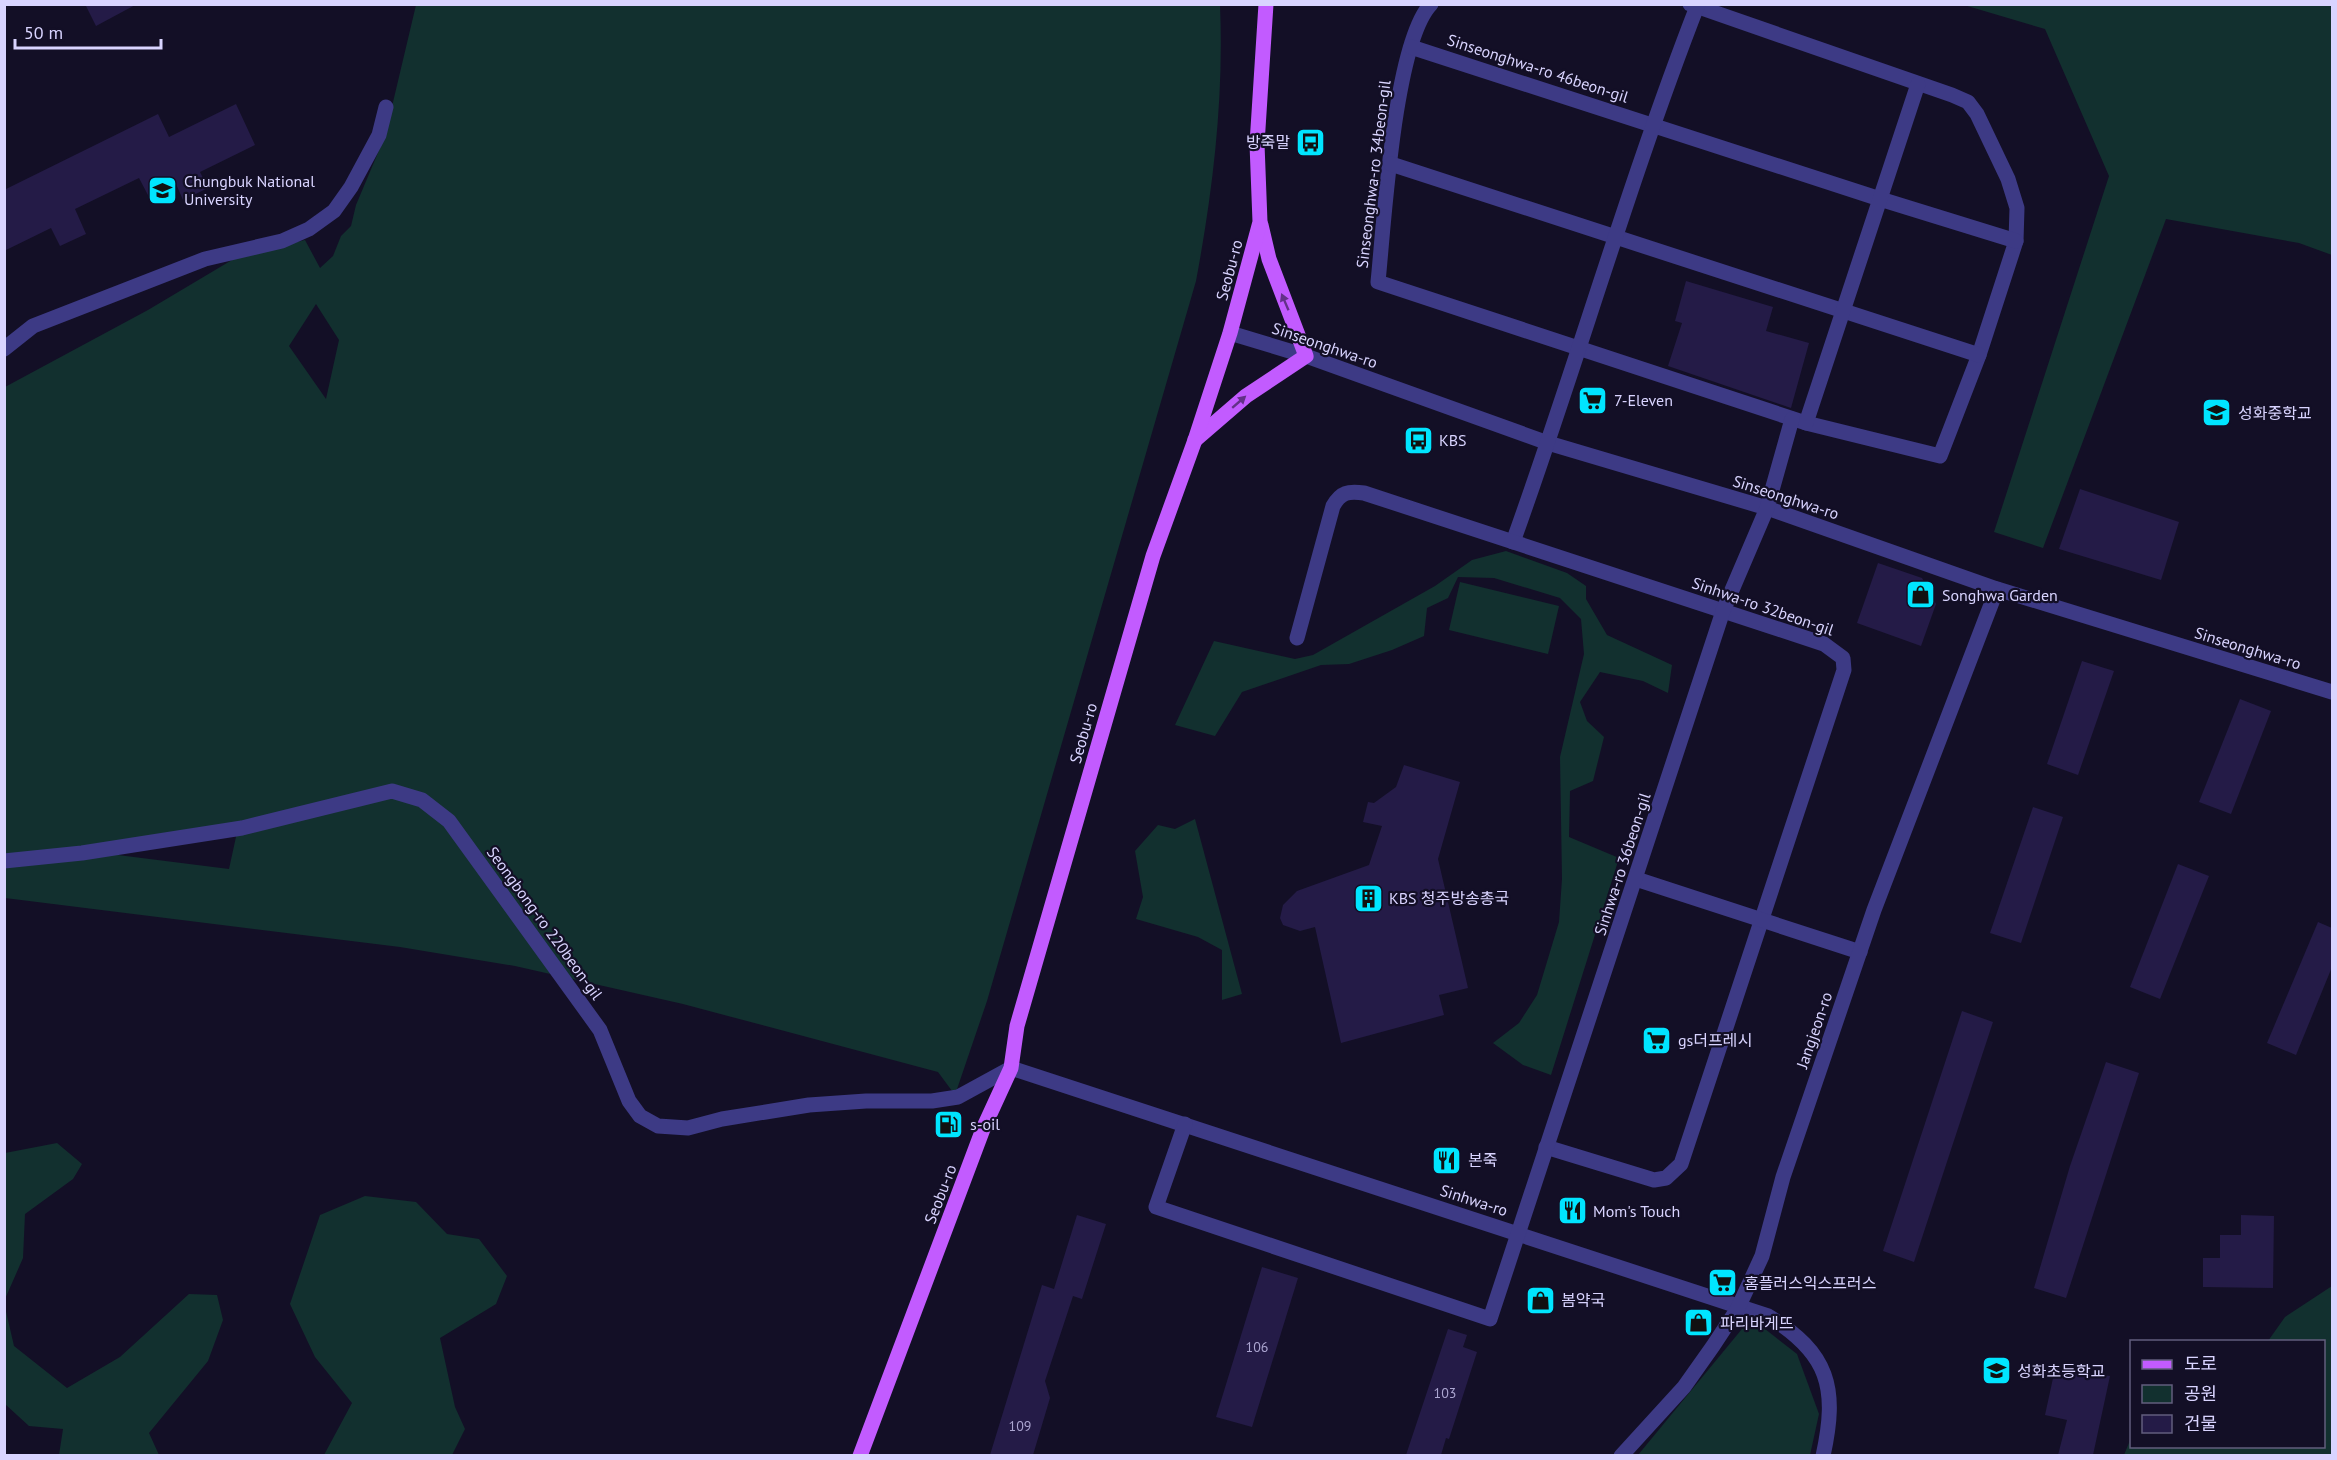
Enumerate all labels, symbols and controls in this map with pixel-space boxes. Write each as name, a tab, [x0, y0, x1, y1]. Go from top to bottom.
scale bar	[15, 12, 160, 50]
text: 50 m	[24, 21, 63, 44]
street label: Sinseonghwa-ro 46beon-gil	[1445, 29, 1631, 107]
street label: Sinseonghwa-ro 34beon-gil	[1352, 79, 1395, 269]
bus stop icon: 방죽말	[1295, 126, 1327, 158]
place label: 방죽말	[1246, 132, 1290, 152]
place label: Chungbuk National University	[184, 171, 315, 209]
school or university icon: Chungbuk National University	[147, 174, 179, 206]
street label: Seobu-ro	[1211, 237, 1247, 303]
one-way arrow	[1280, 292, 1290, 310]
street label: Sinseonghwa-ro	[1270, 318, 1380, 372]
supermarket icon: 7-Eleven	[1577, 384, 1609, 416]
place label: 7-Eleven	[1614, 390, 1673, 410]
one-way arrow	[1231, 396, 1246, 409]
school or university icon: 성화중학교	[2201, 397, 2233, 429]
place label: 성화중학교	[2238, 403, 2312, 423]
bus stop icon: KBS	[1402, 424, 1434, 456]
place label: KBS	[1439, 430, 1467, 450]
street label: Sinseonghwa-ro	[1730, 470, 1842, 524]
street label: Sinhwa-ro 32beon-gil	[1689, 572, 1837, 640]
shop icon: Songhwa Garden	[1905, 579, 1937, 611]
place label: Songhwa Garden	[1942, 585, 2058, 605]
street label: Sinseonghwa-ro	[2192, 622, 2304, 674]
street label: Seobu-ro	[1065, 700, 1101, 766]
street label: Sinhwa-ro 36beon-gil	[1590, 790, 1655, 938]
street label: Seongbong-ro 220beon-gil	[483, 843, 607, 1004]
building icon: KBS 청주방송총국	[1352, 882, 1384, 914]
place label: KBS 청주방송총국	[1389, 888, 1509, 908]
street label: Jangjeon-ro	[1791, 989, 1836, 1072]
supermarket icon: gs더프레시	[1641, 1024, 1673, 1056]
place label: gs더프레시	[1678, 1030, 1752, 1050]
fuel station icon: s-oil	[933, 1108, 965, 1140]
place label: s-oil	[970, 1114, 1000, 1134]
restaurant icon: 본죽	[1431, 1144, 1463, 1176]
place label: 본죽	[1468, 1150, 1497, 1170]
street label: Seobu-ro	[920, 1161, 960, 1227]
street label: Sinhwa-ro	[1438, 1180, 1510, 1220]
restaurant icon: Mom's Touch	[1556, 1195, 1588, 1227]
place label: Mom's Touch	[1593, 1201, 1680, 1221]
supermarket icon: 홈플러스익스프러스	[1707, 1267, 1739, 1299]
place label: 홈플러스익스프러스	[1744, 1273, 1876, 1293]
shop icon: 봄약국	[1524, 1284, 1556, 1316]
place label: 봄약국	[1561, 1290, 1605, 1310]
shop icon: 파리바게뜨	[1683, 1307, 1715, 1339]
place label: 파리바게뜨	[1720, 1313, 1794, 1333]
house number: 106	[1246, 1338, 1268, 1356]
legend	[2130, 1340, 2325, 1448]
text: 도로	[2184, 1352, 2217, 1375]
school or university icon: 성화초등학교	[1980, 1355, 2012, 1387]
place label: 성화초등학교	[2017, 1361, 2105, 1381]
text: 공원	[2184, 1382, 2217, 1405]
house number: 103	[1434, 1384, 1456, 1402]
text: 건물	[2184, 1412, 2217, 1435]
house number: 109	[1009, 1417, 1031, 1435]

